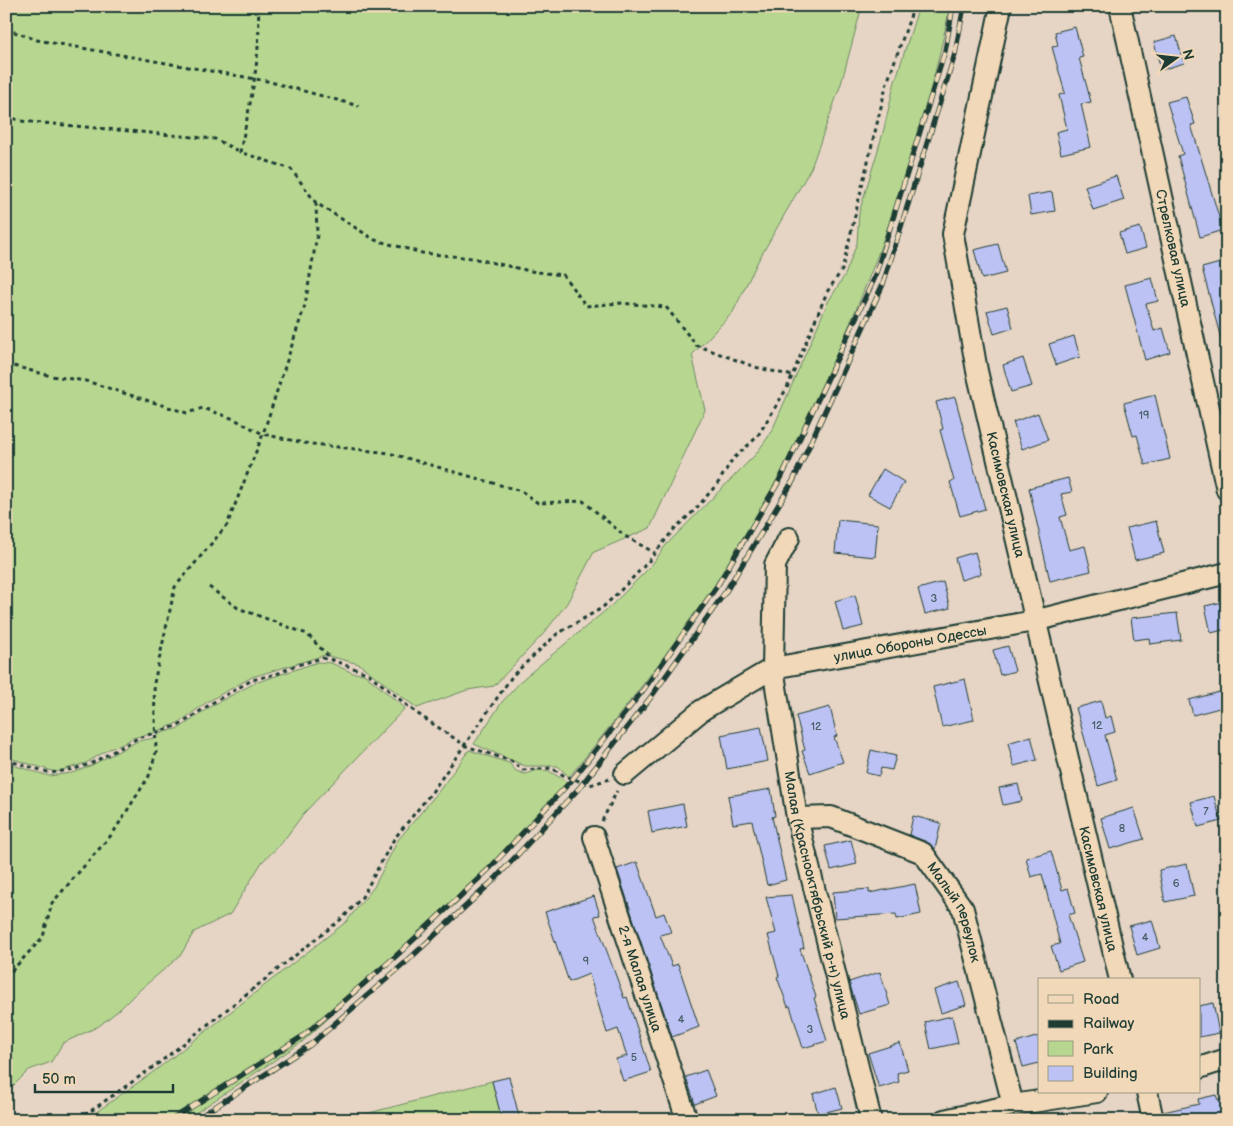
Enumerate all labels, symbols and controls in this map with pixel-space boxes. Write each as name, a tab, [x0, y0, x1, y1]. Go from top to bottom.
north arrow	[1150, 32, 1200, 82]
text: N	[1179, 47, 1198, 62]
street label: Стрелковая улица	[1152, 188, 1194, 309]
house number: 19	[1139, 409, 1149, 422]
street label: Касимовская улица	[983, 430, 1029, 560]
house number: 3	[931, 592, 938, 605]
street label: улица Обороны Одессы	[833, 622, 988, 666]
house number: 12	[1092, 719, 1103, 732]
house number: 12	[811, 720, 822, 733]
street label: Малая (Краснооктябрьский р-н) улица	[781, 770, 854, 1022]
house number: 7	[1203, 805, 1209, 818]
house number: 8	[1119, 822, 1125, 835]
street label: Касимовская улица	[1075, 824, 1121, 954]
street label: Малый переулок	[923, 859, 984, 965]
house number: 6	[1173, 877, 1180, 890]
street label: 2-я Малая улица	[615, 923, 666, 1035]
house number: 4	[1142, 931, 1149, 944]
house number: 9	[583, 955, 589, 968]
legend	[1038, 978, 1200, 1094]
text: Road	[1083, 990, 1119, 1009]
house number: 4	[678, 1013, 685, 1026]
text: Railway	[1083, 1014, 1134, 1033]
house number: 3	[807, 1023, 814, 1036]
text: Park	[1083, 1040, 1114, 1059]
house number: 5	[631, 1051, 637, 1064]
scale bar	[35, 1061, 172, 1093]
text: Building	[1083, 1064, 1138, 1083]
text: 50 m	[42, 1070, 76, 1089]

